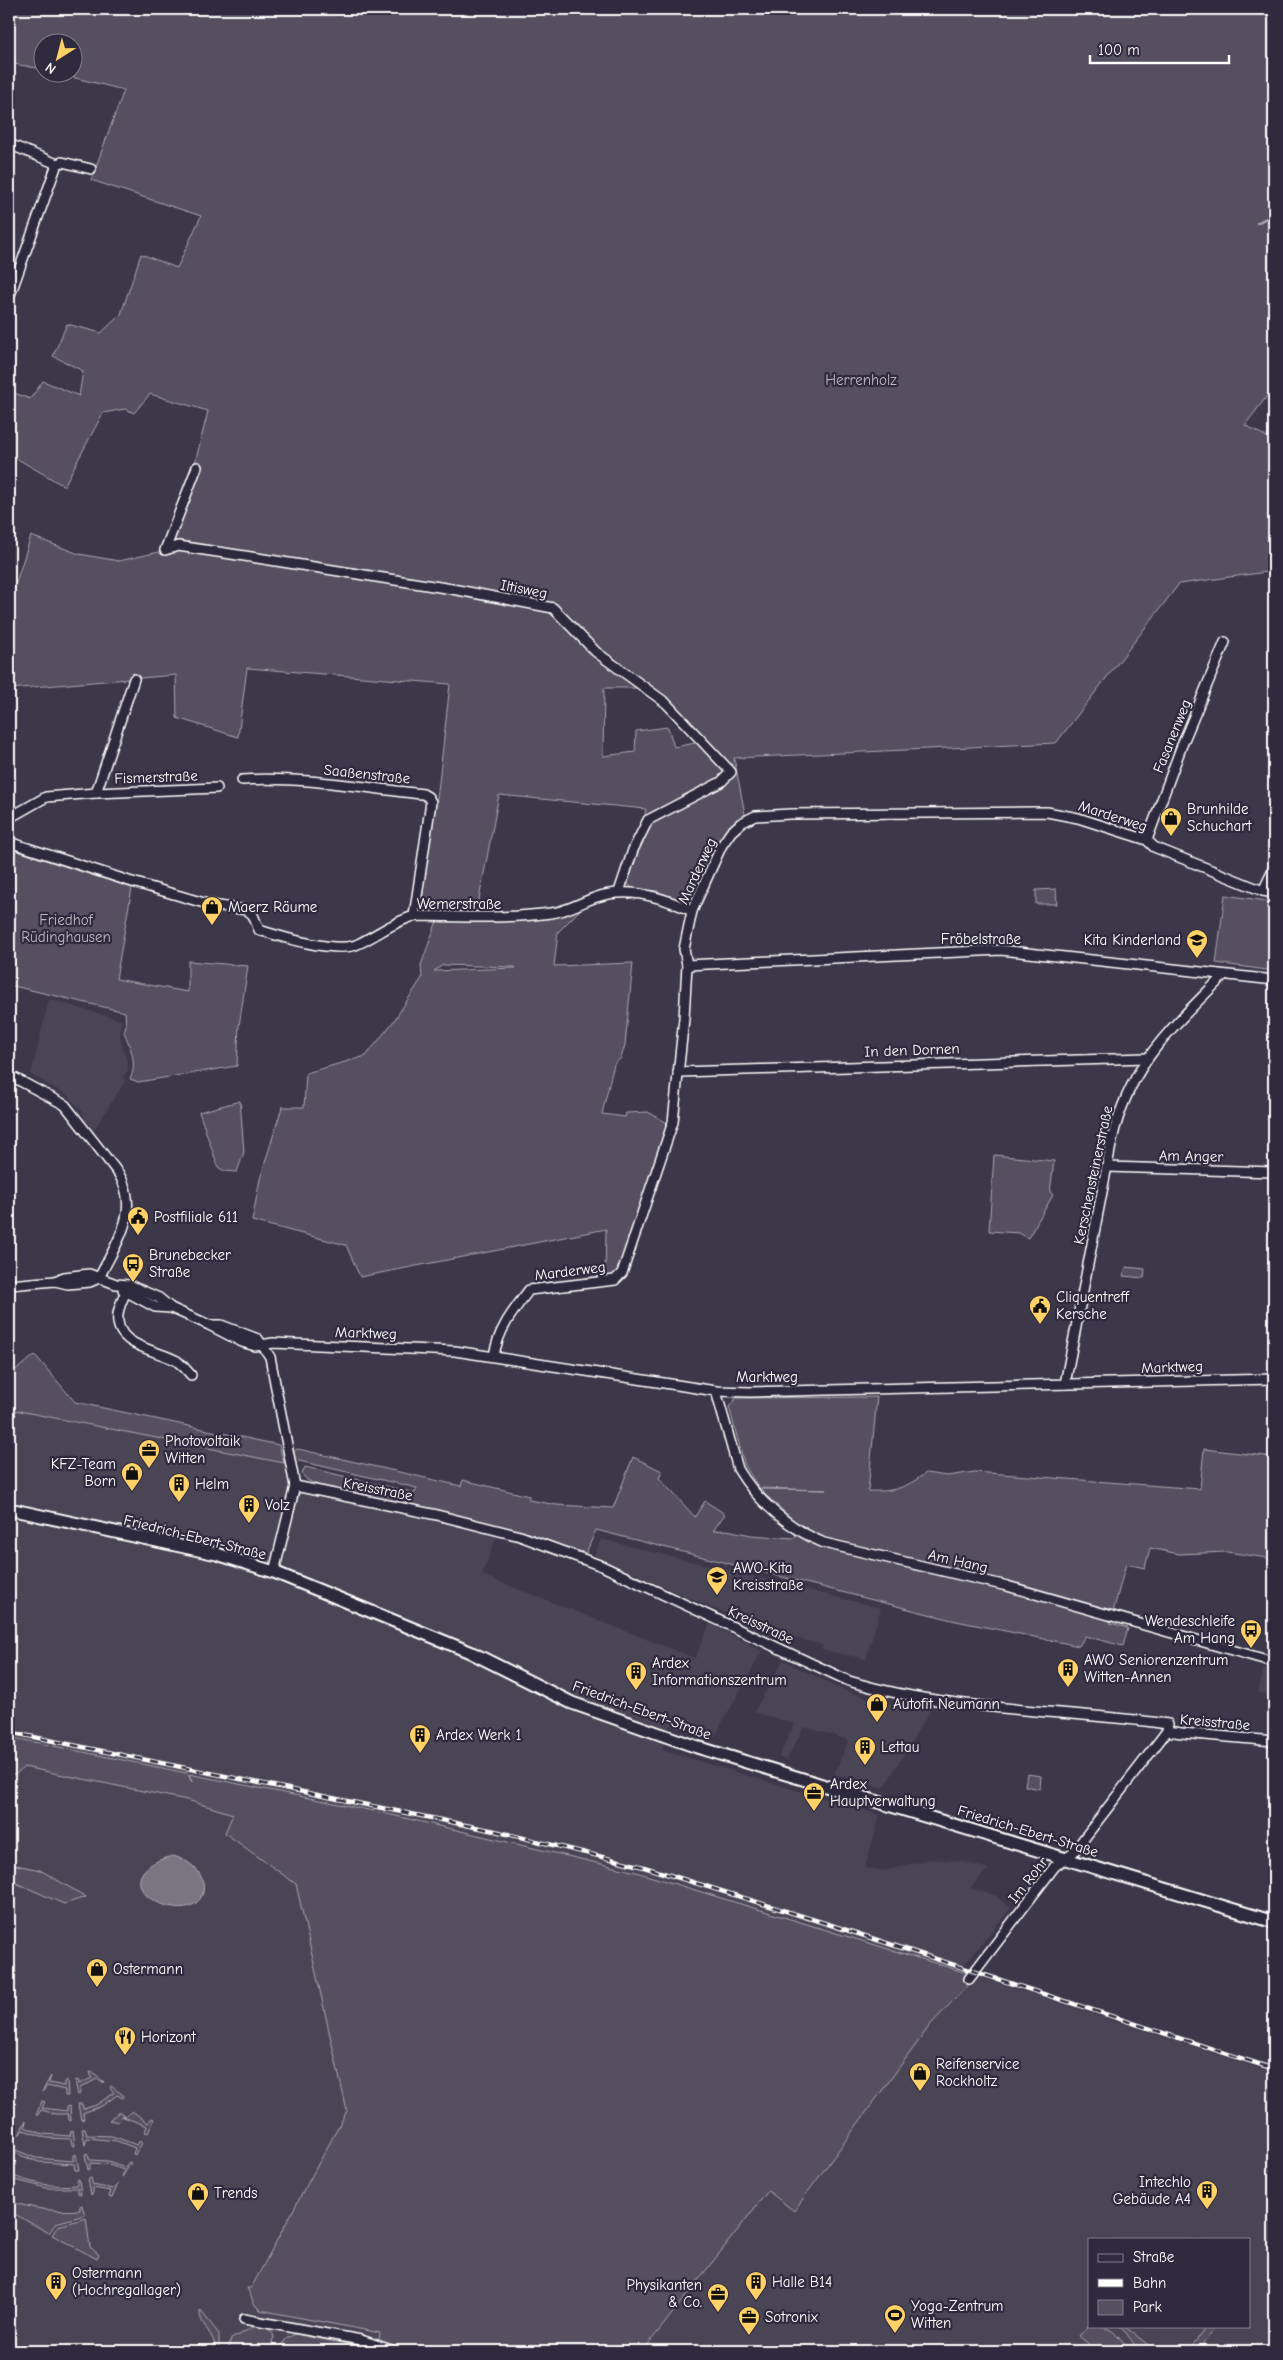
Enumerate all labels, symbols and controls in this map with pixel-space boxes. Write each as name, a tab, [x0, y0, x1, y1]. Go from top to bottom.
north arrow	[32, 32, 82, 82]
scale bar	[1090, 32, 1229, 64]
text: 100 m	[1098, 41, 1140, 59]
text: N	[42, 59, 59, 78]
park label: Herrenholz	[825, 371, 897, 389]
street label: Iltisweg	[499, 576, 549, 602]
street label: Fasanenweg	[1149, 697, 1195, 775]
street label: Saaßenstraße	[323, 761, 412, 788]
street label: Fismerstraße	[114, 767, 199, 787]
street label: Marderweg	[1076, 796, 1150, 836]
place label: Brunhilde Schuchart	[1187, 800, 1252, 835]
shop icon: Brunhilde Schuchart	[1159, 806, 1183, 837]
street label: Marderweg	[674, 835, 720, 907]
shop icon: Maerz Räume	[200, 895, 224, 926]
street label: Wemerstraße	[417, 895, 502, 913]
place label: Maerz Räume	[228, 898, 318, 916]
park label: Friedhof Rüdinghausen	[21, 911, 111, 946]
school or university icon: Kita Kinderland	[1185, 928, 1209, 959]
street label: Fröbelstraße	[941, 930, 1022, 948]
place label: Kita Kinderland	[1084, 931, 1181, 949]
street label: In den Dornen	[864, 1039, 960, 1061]
street label: Kerschensteinerstraße	[1070, 1104, 1117, 1246]
street label: Am Anger	[1159, 1146, 1223, 1166]
public building icon: Postfiliale 611	[126, 1205, 150, 1236]
place label: Postfiliale 611	[154, 1208, 238, 1226]
place label: Brunebecker Straße	[149, 1246, 231, 1281]
bus stop icon: Brunebecker Straße	[121, 1252, 145, 1283]
street label: Marderweg	[533, 1258, 607, 1284]
place label: Cliquentreff Kersche	[1056, 1288, 1130, 1323]
public building icon: Cliquentreff Kersche	[1028, 1294, 1052, 1325]
street label: Marktweg	[335, 1323, 397, 1343]
street label: Marktweg	[1141, 1357, 1203, 1377]
street label: Marktweg	[736, 1368, 798, 1386]
place label: Photovoltaik Witten	[165, 1432, 241, 1467]
office icon: Photovoltaik Witten	[137, 1438, 161, 1469]
place label: KFZ-Team Born	[51, 1455, 116, 1490]
shop icon: KFZ-Team Born	[120, 1461, 144, 1492]
building icon: Helm	[167, 1472, 191, 1503]
street label: Kreisstraße	[342, 1473, 415, 1505]
place label: Helm	[195, 1475, 229, 1493]
building icon: Volz	[237, 1493, 261, 1524]
place label: Volz	[265, 1496, 290, 1514]
street label: Friedrich-Ebert-Straße	[122, 1511, 269, 1564]
street label: Am Hang	[926, 1545, 990, 1577]
place label: AWO-Kita Kreisstraße	[733, 1559, 804, 1594]
school or university icon: AWO-Kita Kreisstraße	[705, 1565, 729, 1596]
street label: Kreisstraße	[725, 1602, 797, 1648]
place label: Wendeschleife Am Hang	[1145, 1612, 1235, 1647]
bus stop icon: Wendeschleife Am Hang	[1239, 1618, 1263, 1649]
place label: AWO Seniorenzentrum Witten-Annen	[1084, 1651, 1228, 1686]
place label: Ardex Informationszentrum	[652, 1654, 787, 1689]
building icon: AWO Seniorenzentrum Witten-Annen	[1056, 1657, 1080, 1688]
building icon: Ardex Informationszentrum	[624, 1660, 648, 1691]
street label: Friedrich-Ebert-Straße	[570, 1677, 714, 1744]
shop icon: Autofit Neumann	[865, 1692, 889, 1723]
place label: Autofit Neumann	[893, 1695, 1000, 1713]
street label: Kreisstraße	[1179, 1710, 1251, 1734]
building icon: Ardex Werk 1	[408, 1723, 432, 1754]
place label: Ardex Werk 1	[436, 1726, 522, 1744]
building icon: Lettau	[853, 1735, 877, 1766]
place label: Lettau	[881, 1738, 919, 1756]
place label: Ardex Hauptverwaltung	[830, 1775, 936, 1810]
office icon: Ardex Hauptverwaltung	[802, 1781, 826, 1812]
street label: Friedrich-Ebert-Straße	[955, 1801, 1101, 1861]
street label: Im Rohr	[1004, 1853, 1052, 1907]
shop icon: Ostermann	[85, 1957, 109, 1988]
place label: Ostermann	[113, 1960, 183, 1978]
restaurant icon: Horizont	[113, 2025, 137, 2056]
place label: Horizont	[141, 2028, 197, 2046]
place label: Reifenservice Rockholtz	[936, 2055, 1020, 2090]
shop icon: Reifenservice Rockholtz	[908, 2061, 932, 2092]
place label: Intechlo Gebäude A4	[1113, 2173, 1191, 2208]
building icon: Intechlo Gebäude A4	[1195, 2179, 1219, 2210]
shop icon: Trends	[186, 2181, 210, 2212]
place label: Trends	[214, 2184, 258, 2202]
legend	[1088, 2238, 1250, 2328]
text: Straße	[1133, 2248, 1175, 2266]
place label: Ostermann (Hochregallager)	[72, 2264, 181, 2299]
building icon: Ostermann (Hochregallager)	[44, 2270, 68, 2301]
building icon: Halle B14	[744, 2270, 768, 2301]
place label: Halle B14	[772, 2273, 832, 2291]
text: Bahn	[1133, 2274, 1166, 2292]
place label: Physikanten & Co.	[627, 2276, 702, 2311]
office icon: Physikanten & Co.	[706, 2282, 730, 2313]
place label: Yoga-Zentrum Witten	[911, 2297, 1004, 2332]
text: Park	[1133, 2298, 1162, 2316]
sports icon: Yoga-Zentrum Witten	[883, 2303, 907, 2334]
office icon: Sotronix	[737, 2305, 761, 2336]
place label: Sotronix	[765, 2308, 819, 2326]

